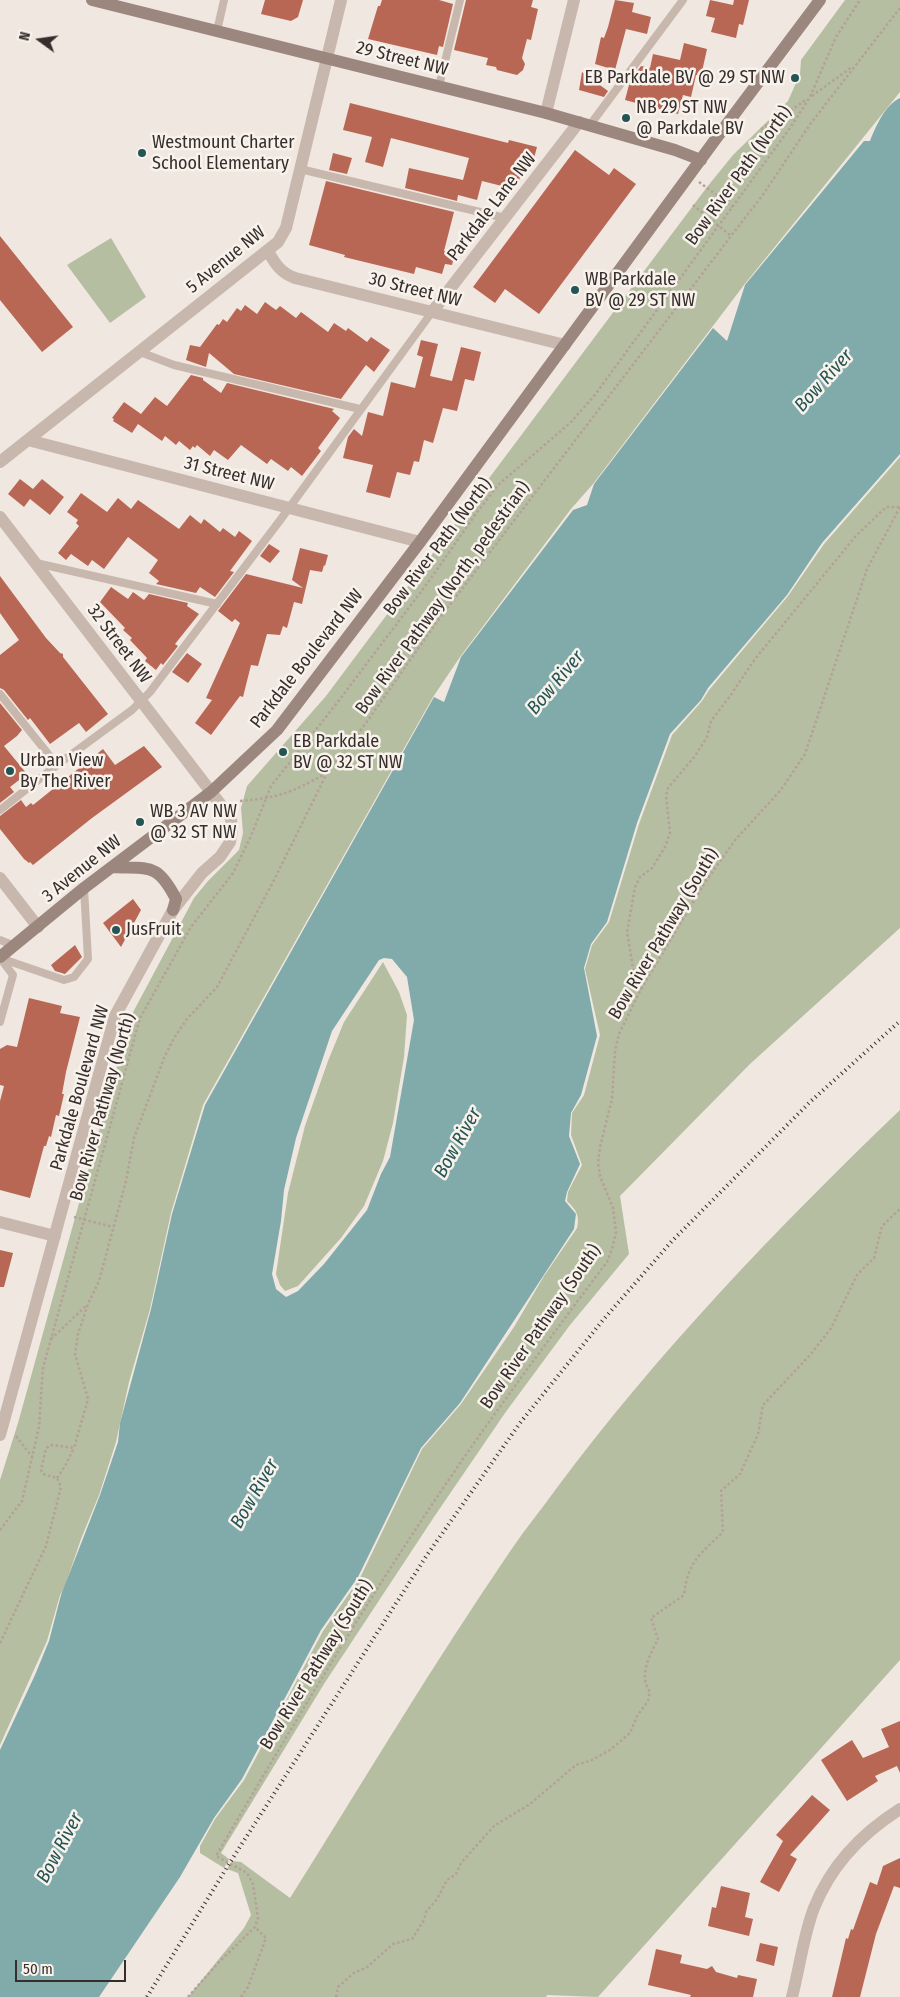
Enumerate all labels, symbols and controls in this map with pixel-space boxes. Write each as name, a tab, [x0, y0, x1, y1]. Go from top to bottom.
north arrow	[15, 15, 65, 65]
text: N	[16, 30, 34, 42]
street label: 29 Street NW	[354, 37, 450, 81]
place label: EB Parkdale BV @ 29 ST NW	[584, 67, 785, 89]
marker: EB Parkdale BV @ 29 ST NW	[789, 72, 801, 84]
place label: NB 29 ST NW @ Parkdale BV	[636, 97, 743, 140]
street label: Bow River Path (North)	[681, 102, 797, 250]
marker: NB 29 ST NW @ Parkdale BV	[620, 112, 632, 124]
place label: Westmount Charter School Elementary	[152, 132, 294, 174]
marker: Westmount Charter School Elementary	[136, 147, 148, 159]
street label: Parkdale Lane NW	[443, 149, 541, 265]
street label: 5 Avenue NW	[182, 222, 270, 298]
street label: 30 Street NW	[366, 268, 464, 312]
place label: WB Parkdale BV @ 29 ST NW	[585, 269, 695, 312]
marker: WB Parkdale BV @ 29 ST NW	[569, 284, 581, 296]
water label: Bow River	[790, 345, 858, 417]
street label: 31 Street NW	[182, 452, 276, 496]
street label: Bow River Path (North)	[379, 474, 497, 620]
street label: Bow River Pathway (North, pedestrian)	[351, 477, 535, 719]
street label: Parkdale Boulevard NW	[246, 585, 368, 733]
street label: 32 Street NW	[82, 600, 156, 688]
water label: Bow River	[523, 647, 589, 719]
place label: EB Parkdale BV @ 32 ST NW	[293, 731, 402, 774]
marker: EB Parkdale BV @ 32 ST NW	[277, 746, 289, 758]
place label: Urban View By The River	[20, 750, 111, 792]
marker: Urban View By The River	[4, 765, 16, 777]
place label: WB 3 AV NW @ 32 ST NW	[150, 801, 237, 844]
marker: WB 3 AV NW @ 32 ST NW	[134, 816, 146, 828]
street label: 3 Avenue NW	[38, 831, 126, 907]
street label: Bow River Pathway (South)	[604, 844, 724, 1024]
place label: JusFruit	[126, 919, 181, 941]
marker: JusFruit	[110, 924, 122, 936]
street label: Parkdale Boulevard NW	[46, 1003, 114, 1173]
street label: Bow River Pathway (North)	[66, 1010, 140, 1204]
water label: Bow River	[430, 1104, 486, 1182]
street label: Bow River Pathway (South)	[476, 1241, 606, 1413]
water label: Bow River	[226, 1455, 284, 1533]
street label: Bow River Pathway (South)	[256, 1576, 378, 1754]
water label: Bow River	[32, 1809, 88, 1887]
scale bar	[18, 1950, 129, 1982]
text: 50 m	[23, 1960, 53, 1978]

